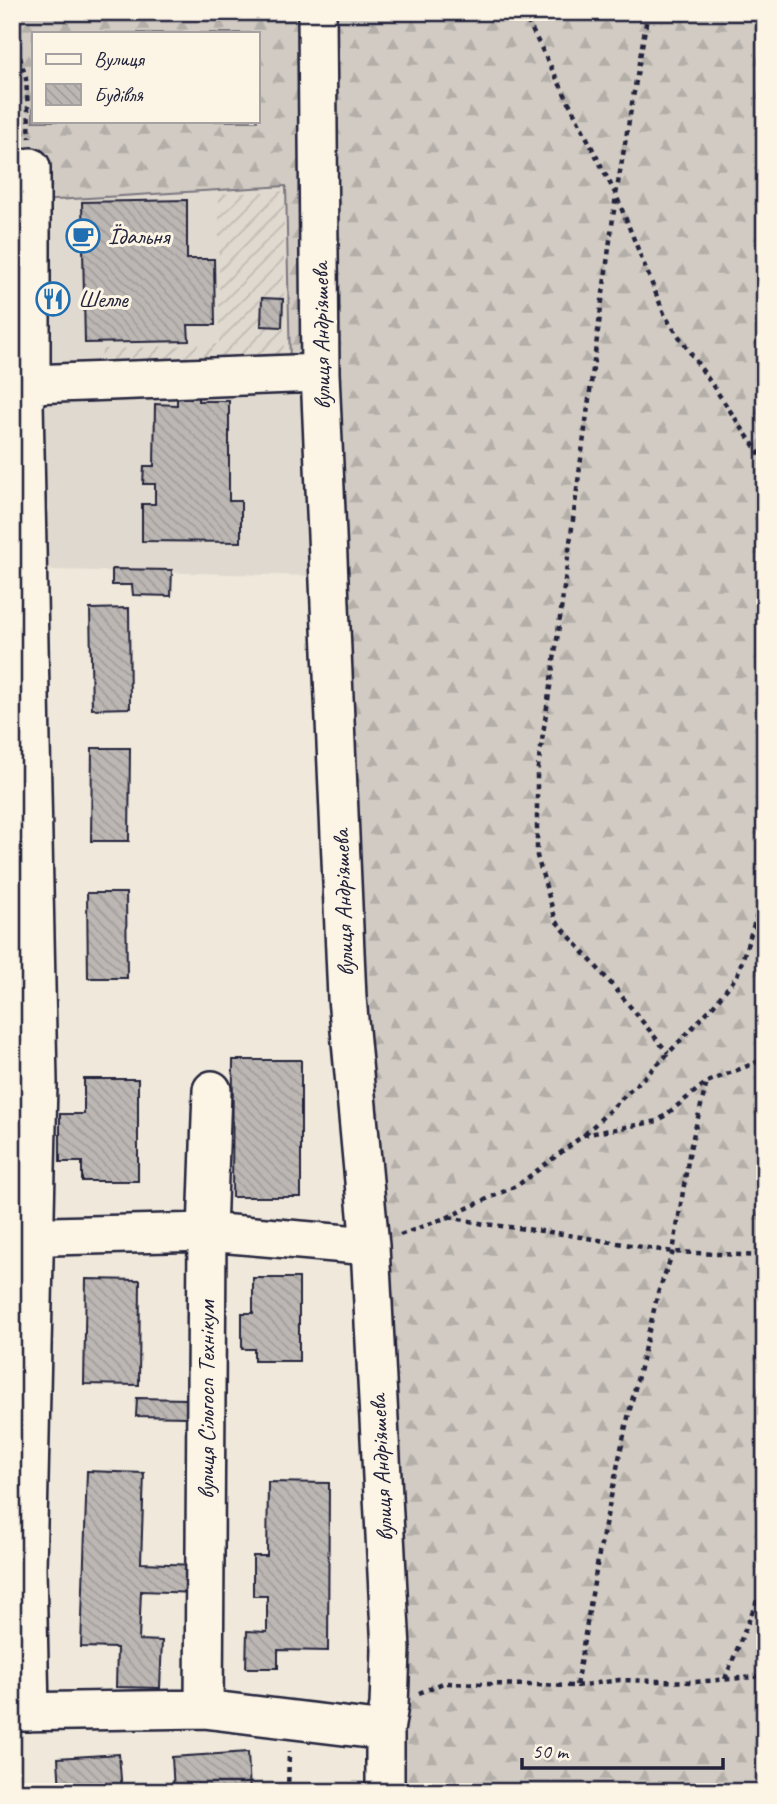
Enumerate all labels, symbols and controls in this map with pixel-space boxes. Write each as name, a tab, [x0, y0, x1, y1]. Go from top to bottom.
legend	[32, 32, 259, 122]
text: Вулиця	[94, 46, 145, 72]
text: Будівля	[94, 82, 144, 108]
cafe icon: Їдальня	[64, 217, 102, 255]
place label: Їдальня	[108, 221, 171, 251]
street label: вулиця Андріяшева	[305, 260, 337, 410]
restaurant icon: Шелле	[34, 280, 72, 318]
place label: Шелле	[78, 284, 130, 314]
street label: вулиця Андріяшева	[325, 827, 361, 977]
street label: вулиця Сільгосп Технікум	[191, 1299, 221, 1499]
street label: вулиця Андріяшева	[362, 1392, 400, 1542]
scale bar	[522, 1727, 723, 1771]
text: 50 m	[532, 1738, 570, 1764]

